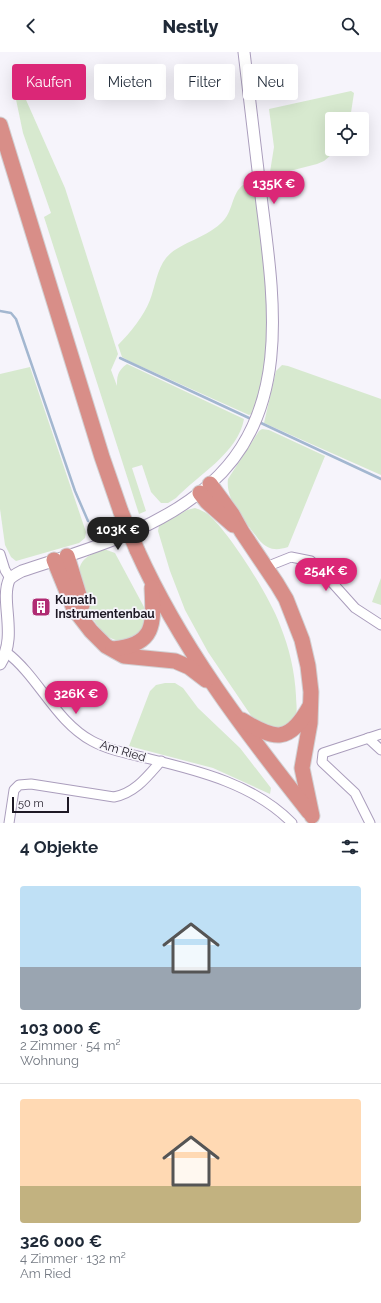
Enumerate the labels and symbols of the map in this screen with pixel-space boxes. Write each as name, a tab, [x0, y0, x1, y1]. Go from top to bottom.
pin: 135K €	[241, 171, 307, 205]
pin: 103K €	[85, 517, 151, 551]
pin: 254K €	[293, 558, 359, 592]
place label: Kunath Instrumentenbau	[55, 593, 155, 621]
building icon: Kunath Instrumentenbau	[30, 596, 52, 618]
pin: 326K €	[43, 681, 109, 715]
street label: Am Ried	[98, 737, 148, 765]
scale bar	[12, 795, 69, 814]

